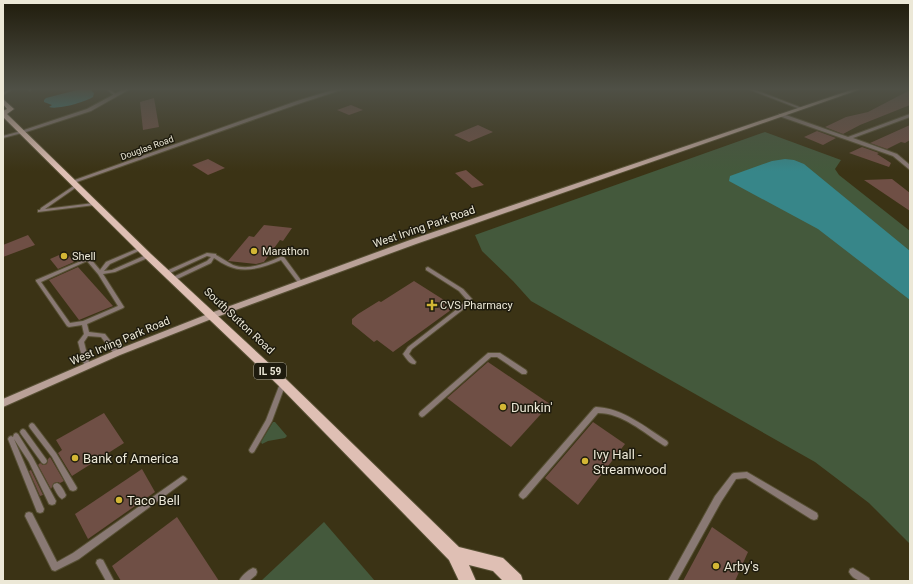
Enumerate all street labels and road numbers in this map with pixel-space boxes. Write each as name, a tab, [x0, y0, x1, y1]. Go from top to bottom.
street label: Douglas Road	[119, 134, 175, 162]
street label: West Irving Park Road	[371, 203, 477, 251]
street label: South Sutton Road	[201, 285, 277, 357]
street label: West Irving Park Road	[68, 314, 172, 368]
road number: IL 59	[254, 363, 286, 379]

